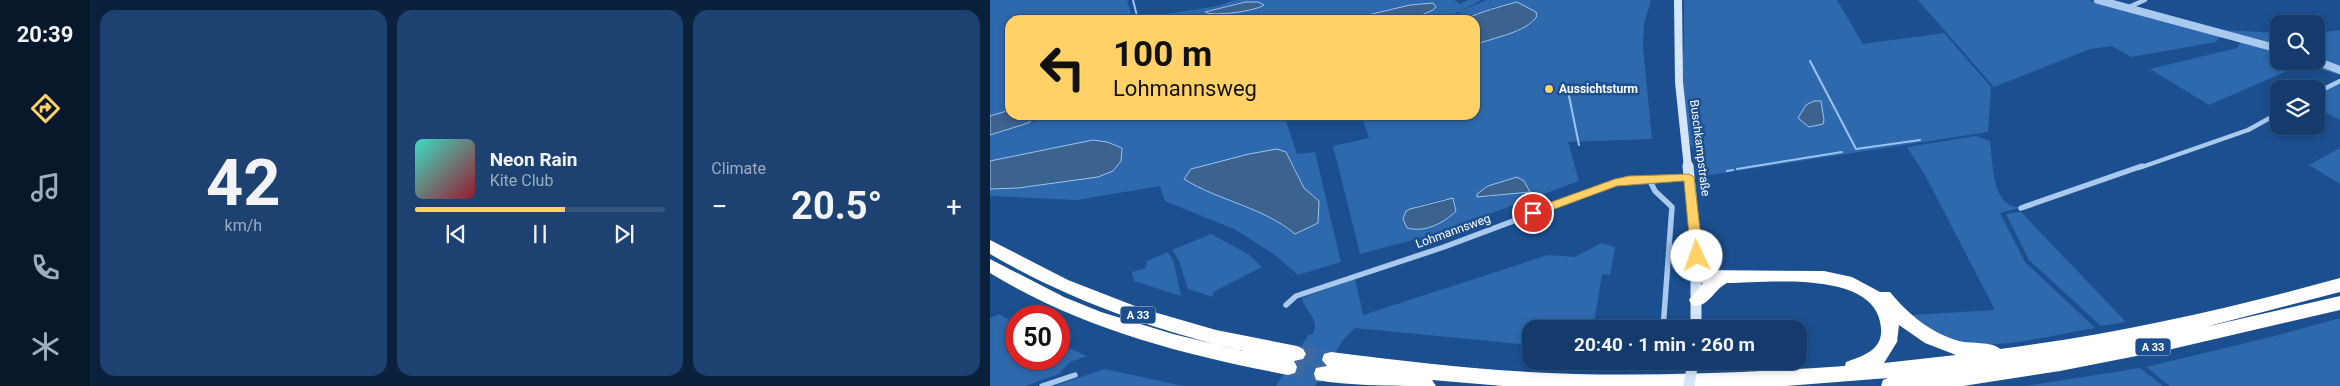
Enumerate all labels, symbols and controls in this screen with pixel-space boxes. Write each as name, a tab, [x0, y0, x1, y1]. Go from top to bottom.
map controls	[2270, 15, 2325, 135]
button: search	[2270, 15, 2325, 70]
text: 20:39	[17, 22, 73, 47]
text: 100 m	[1113, 34, 1212, 75]
icon: left	[1030, 35, 1095, 100]
text: Lohmannsweg	[1113, 76, 1257, 101]
button: layers	[2270, 80, 2325, 135]
place label: Aussichtsturm	[1559, 82, 1638, 96]
marker: Aussichtsturm	[1543, 83, 1555, 95]
icon: directions	[28, 91, 63, 126]
street label: Buschkampstraße	[1687, 99, 1713, 197]
text: 42	[206, 145, 281, 221]
text: Neon Rain	[490, 148, 577, 171]
text: Climate	[711, 159, 766, 178]
icon: music	[28, 170, 63, 205]
text: Kite Club	[490, 171, 553, 190]
text: 20.5°	[791, 184, 882, 228]
text: −	[711, 190, 727, 223]
text: +	[946, 190, 962, 223]
pin	[1512, 192, 1554, 234]
icon: arrive	[1519, 199, 1547, 227]
street label: Lohmannsweg	[1414, 211, 1492, 251]
text: km/h	[225, 216, 262, 235]
icon: previous	[442, 220, 470, 248]
icon: pause	[526, 220, 554, 248]
icon: next	[610, 220, 638, 248]
position arrow	[1670, 229, 1722, 281]
icon: phone	[28, 250, 63, 285]
speed limit sign: 50	[1005, 305, 1070, 370]
road number: A 33	[1120, 306, 1156, 324]
icon: climate	[28, 329, 63, 364]
text: 20:40 · 1 min · 260 m	[1574, 333, 1755, 356]
road number: A 33	[2136, 338, 2170, 356]

